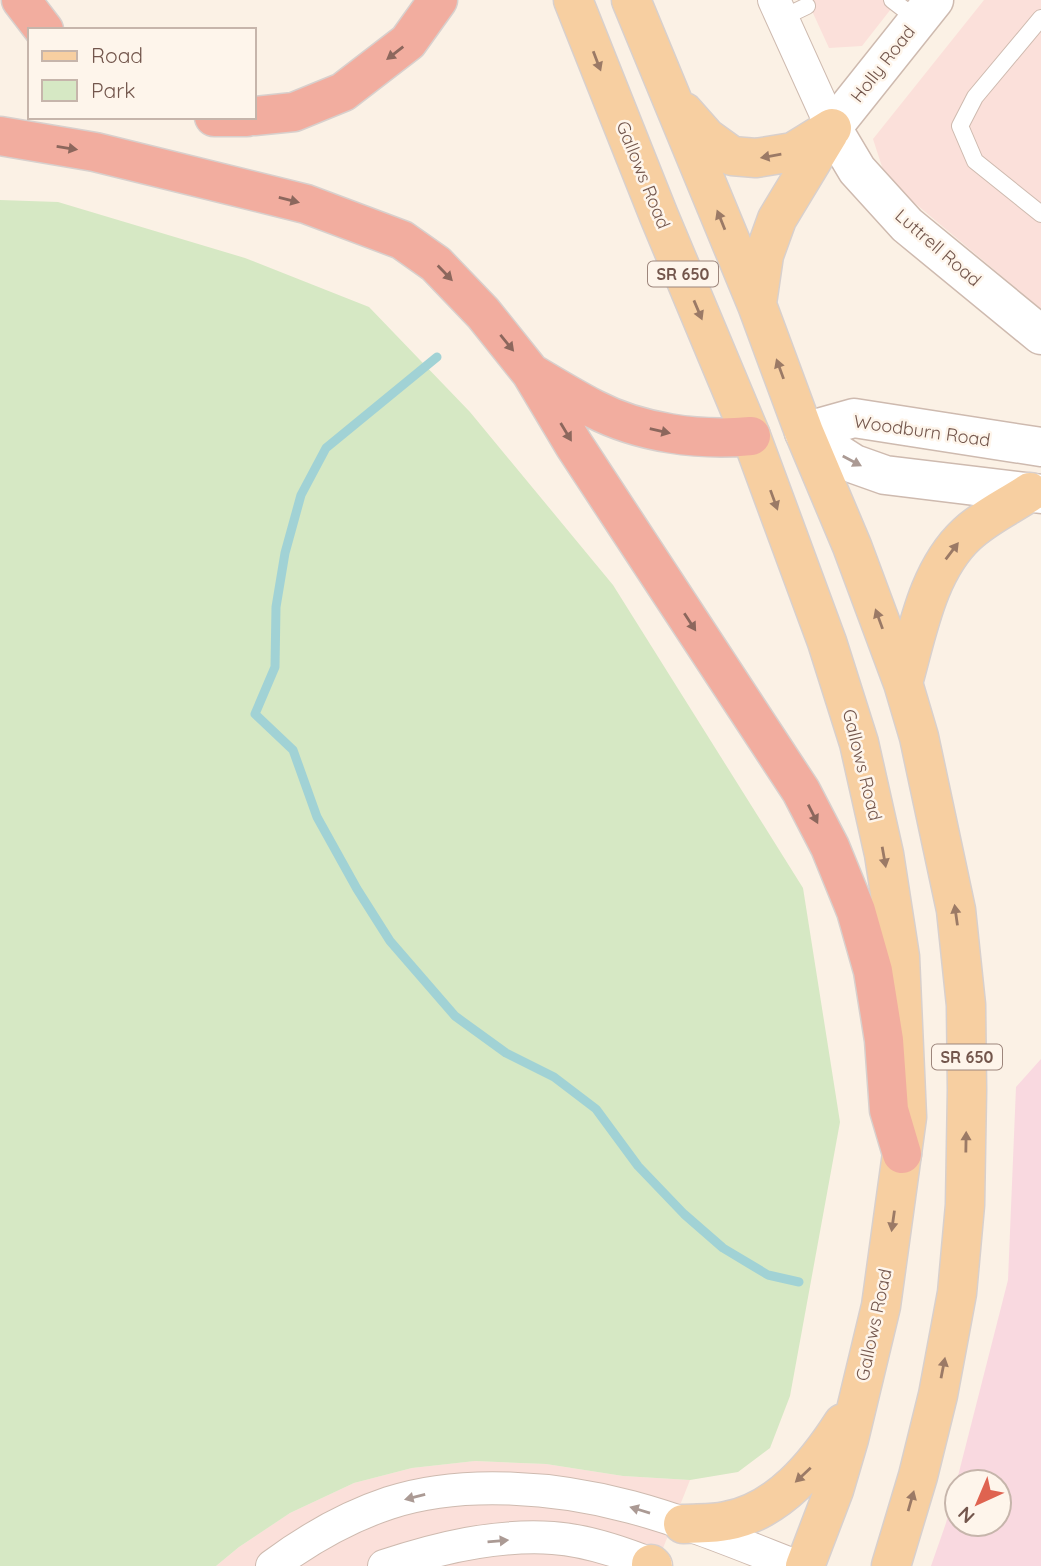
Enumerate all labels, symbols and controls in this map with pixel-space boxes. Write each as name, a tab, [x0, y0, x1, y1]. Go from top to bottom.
street label: Holly Road	[845, 21, 920, 107]
legend	[28, 28, 256, 119]
text: Road	[91, 42, 143, 68]
one-way arrow	[386, 45, 404, 60]
one-way arrow	[592, 51, 603, 72]
text: Park	[91, 77, 135, 103]
street label: Gallows Road	[611, 118, 675, 232]
one-way arrow	[56, 143, 78, 154]
one-way arrow	[760, 151, 782, 162]
one-way arrow	[278, 195, 300, 206]
street label: Luttrell Road	[891, 204, 986, 291]
one-way arrow	[716, 209, 727, 230]
road number: SR 650	[648, 262, 718, 286]
one-way arrow	[437, 265, 454, 282]
one-way arrow	[693, 299, 704, 320]
one-way arrow	[499, 334, 514, 352]
one-way arrow	[774, 358, 785, 379]
street label: Woodburn Road	[852, 410, 992, 451]
one-way arrow	[560, 422, 573, 441]
one-way arrow	[649, 425, 671, 436]
one-way arrow	[842, 455, 862, 467]
one-way arrow	[769, 490, 780, 511]
one-way arrow	[945, 543, 960, 561]
one-way arrow	[874, 609, 885, 630]
one-way arrow	[684, 612, 697, 632]
street label: Gallows Road	[838, 707, 887, 823]
one-way arrow	[807, 804, 818, 824]
one-way arrow	[879, 846, 890, 868]
one-way arrow	[950, 904, 961, 926]
road number: SR 650	[932, 1044, 1002, 1070]
one-way arrow	[961, 1131, 972, 1153]
one-way arrow	[887, 1211, 898, 1233]
street label: Gallows Road	[850, 1267, 897, 1383]
one-way arrow	[938, 1357, 949, 1379]
one-way arrow	[794, 1467, 811, 1484]
north arrow	[943, 1468, 1013, 1538]
one-way arrow	[906, 1489, 917, 1511]
one-way arrow	[404, 1492, 426, 1503]
text: N	[953, 1502, 980, 1529]
one-way arrow	[629, 1504, 650, 1514]
one-way arrow	[488, 1535, 510, 1546]

